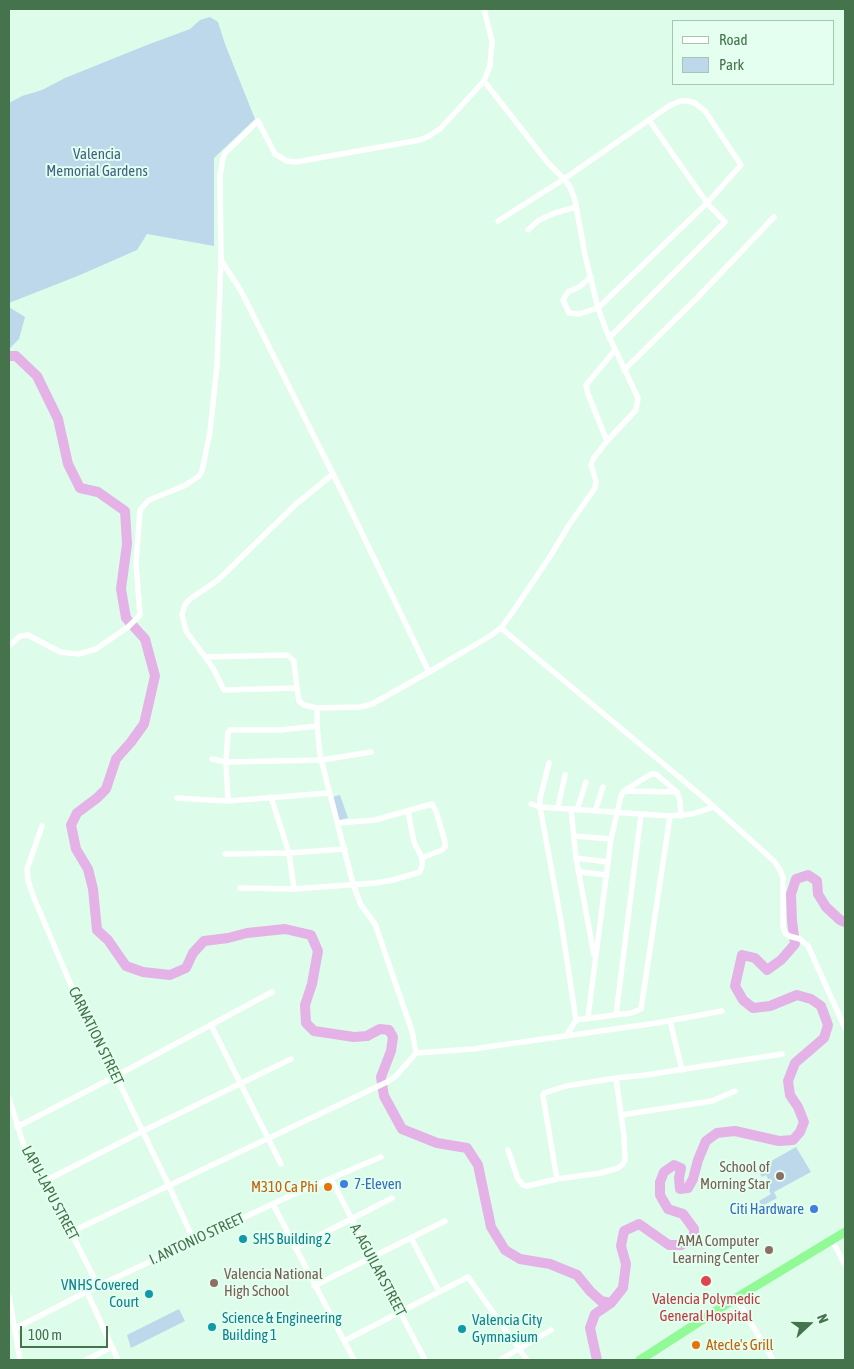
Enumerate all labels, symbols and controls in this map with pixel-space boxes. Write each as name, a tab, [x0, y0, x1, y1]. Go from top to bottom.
legend	[672, 20, 834, 85]
text: Road	[719, 31, 748, 48]
text: Park	[719, 56, 744, 73]
park label: Valencia Memorial Gardens	[46, 145, 148, 180]
street label: CARNATION STREET	[64, 984, 128, 1088]
street label: LAPU-LAPU STREET	[18, 1143, 82, 1243]
place label: School of Morning Star	[700, 1158, 770, 1193]
marker: School of Morning Star	[774, 1170, 786, 1182]
place label: 7-Eleven	[354, 1175, 402, 1193]
place label: M310 Ca Phi	[251, 1178, 318, 1196]
marker: 7-Eleven	[338, 1178, 350, 1190]
marker: M310 Ca Phi	[322, 1181, 334, 1193]
place label: Citi Hardware	[730, 1200, 804, 1218]
marker: Citi Hardware	[808, 1203, 820, 1215]
street label: I. ANTONIO STREET	[147, 1209, 247, 1269]
street label: A. AGUILAR STREET	[346, 1221, 410, 1319]
place label: SHS Building 2	[253, 1230, 331, 1248]
place label: AMA Computer Learning Center	[672, 1232, 759, 1267]
marker: SHS Building 2	[237, 1233, 249, 1245]
marker: AMA Computer Learning Center	[763, 1244, 775, 1256]
place label: Valencia National High School	[224, 1265, 323, 1300]
marker: Valencia Polymedic General Hospital	[699, 1274, 713, 1288]
place label: VNHS Covered Court	[61, 1276, 139, 1311]
marker: Valencia National High School	[208, 1277, 220, 1289]
marker: VNHS Covered Court	[143, 1288, 155, 1300]
place label: Valencia Polymedic General Hospital	[652, 1290, 760, 1325]
north arrow	[784, 1299, 834, 1349]
place label: Science & Engineering Building 1	[222, 1309, 342, 1344]
place label: Valencia City Gymnasium	[472, 1311, 543, 1346]
text: N	[814, 1312, 832, 1325]
scale bar	[22, 1316, 110, 1348]
marker: Science & Engineering Building 1	[206, 1321, 218, 1333]
marker: Valencia City Gymnasium	[456, 1323, 468, 1335]
text: 100 m	[28, 1326, 62, 1343]
place label: Atecle's Grill	[706, 1336, 774, 1354]
marker: Atecle's Grill	[690, 1339, 702, 1351]

